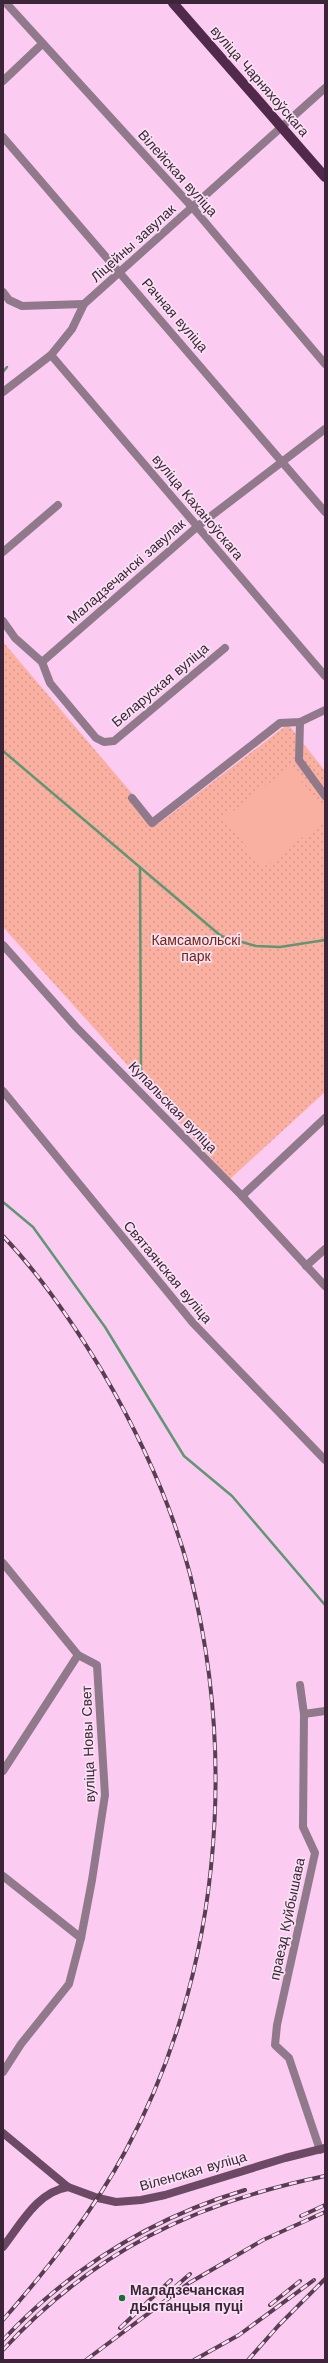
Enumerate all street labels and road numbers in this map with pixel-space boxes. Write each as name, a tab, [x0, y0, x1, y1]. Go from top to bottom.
street label: вуліца Чарняхоўскага	[208, 22, 313, 140]
street label: Вілейская вуліца	[135, 127, 221, 220]
street label: Ліцейны завулак	[87, 200, 179, 285]
street label: Рачная вуліца	[139, 275, 211, 355]
street label: вуліца Каханоўскага	[149, 451, 247, 563]
street label: Маладзечанскі завулак	[64, 515, 189, 627]
street label: Беларуская вуліца	[108, 640, 212, 730]
street label: Купальская вуліца	[125, 1058, 221, 1156]
street label: Святаянская вуліца	[120, 1218, 216, 1327]
street label: вуліца Новы Свет	[78, 1685, 98, 1803]
street label: праезд Куйбышава	[266, 1856, 308, 1982]
street label: Віленская вуліца	[138, 2148, 249, 2194]

